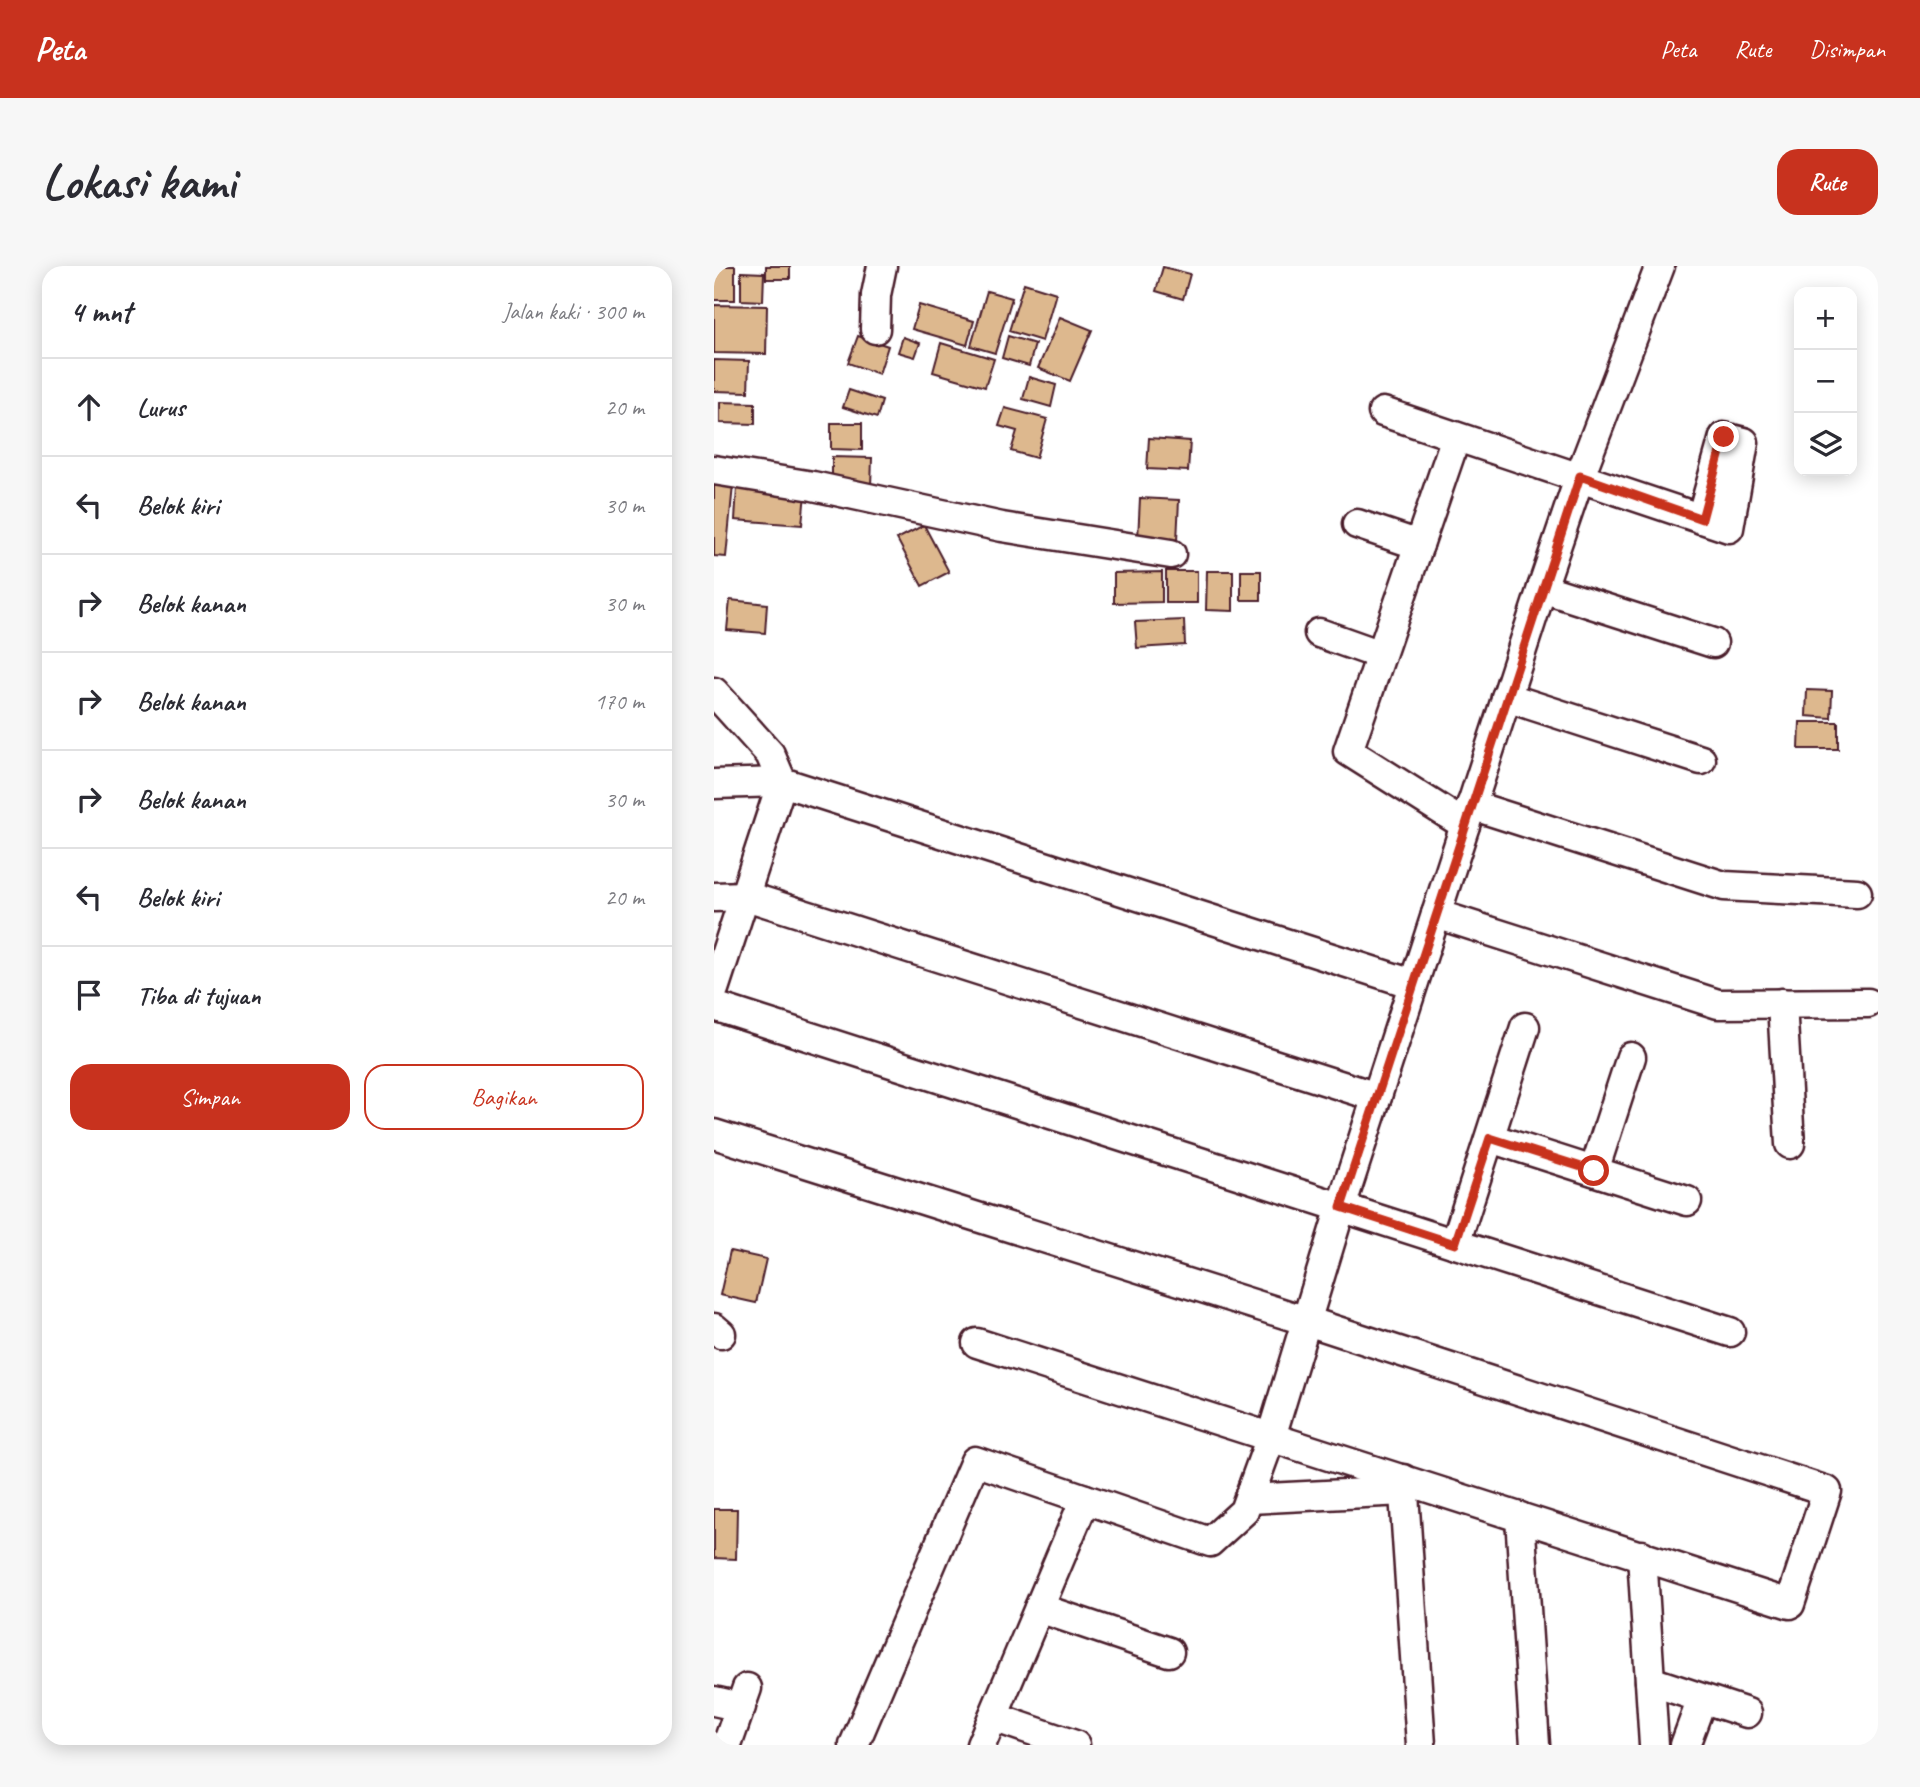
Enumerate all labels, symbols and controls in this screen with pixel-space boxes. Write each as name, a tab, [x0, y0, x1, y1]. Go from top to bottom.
text: Peta	[35, 28, 85, 70]
text: Peta	[1660, 34, 1696, 64]
text: Rute	[1734, 34, 1771, 64]
text: Disimpan	[1809, 34, 1885, 64]
button: Rute	[1777, 149, 1878, 215]
text: Lokasi kami	[42, 151, 235, 213]
map controls	[1794, 287, 1857, 476]
button: +	[1794, 287, 1857, 350]
text: 4 mnt	[70, 293, 132, 331]
text: Jalan kaki · 300 m	[502, 297, 644, 326]
button: −	[1794, 350, 1857, 413]
icon: ahead	[70, 388, 108, 426]
text: Lurus	[137, 391, 185, 424]
text: 20 m	[605, 393, 644, 422]
button: layers	[1794, 413, 1857, 476]
route end	[1708, 421, 1739, 452]
icon: left	[70, 486, 108, 524]
text: Belok kiri	[137, 489, 219, 522]
text: 30 m	[605, 491, 644, 520]
icon: right	[70, 584, 108, 622]
text: Belok kanan	[137, 587, 246, 620]
text: 30 m	[605, 589, 644, 618]
icon: right	[70, 682, 108, 720]
text: Belok kanan	[137, 685, 246, 718]
text: 170 m	[595, 687, 644, 716]
icon: right	[70, 780, 108, 818]
text: Belok kanan	[137, 783, 246, 816]
text: 30 m	[605, 785, 644, 814]
icon: left	[70, 878, 108, 916]
text: Belok kiri	[137, 881, 219, 914]
text: 20 m	[605, 883, 644, 912]
icon: arrive	[70, 976, 108, 1014]
text: Tiba di tujuan	[137, 979, 261, 1012]
button: Simpan	[70, 1064, 350, 1130]
button: Bagikan	[364, 1064, 644, 1130]
route start	[1578, 1155, 1609, 1186]

